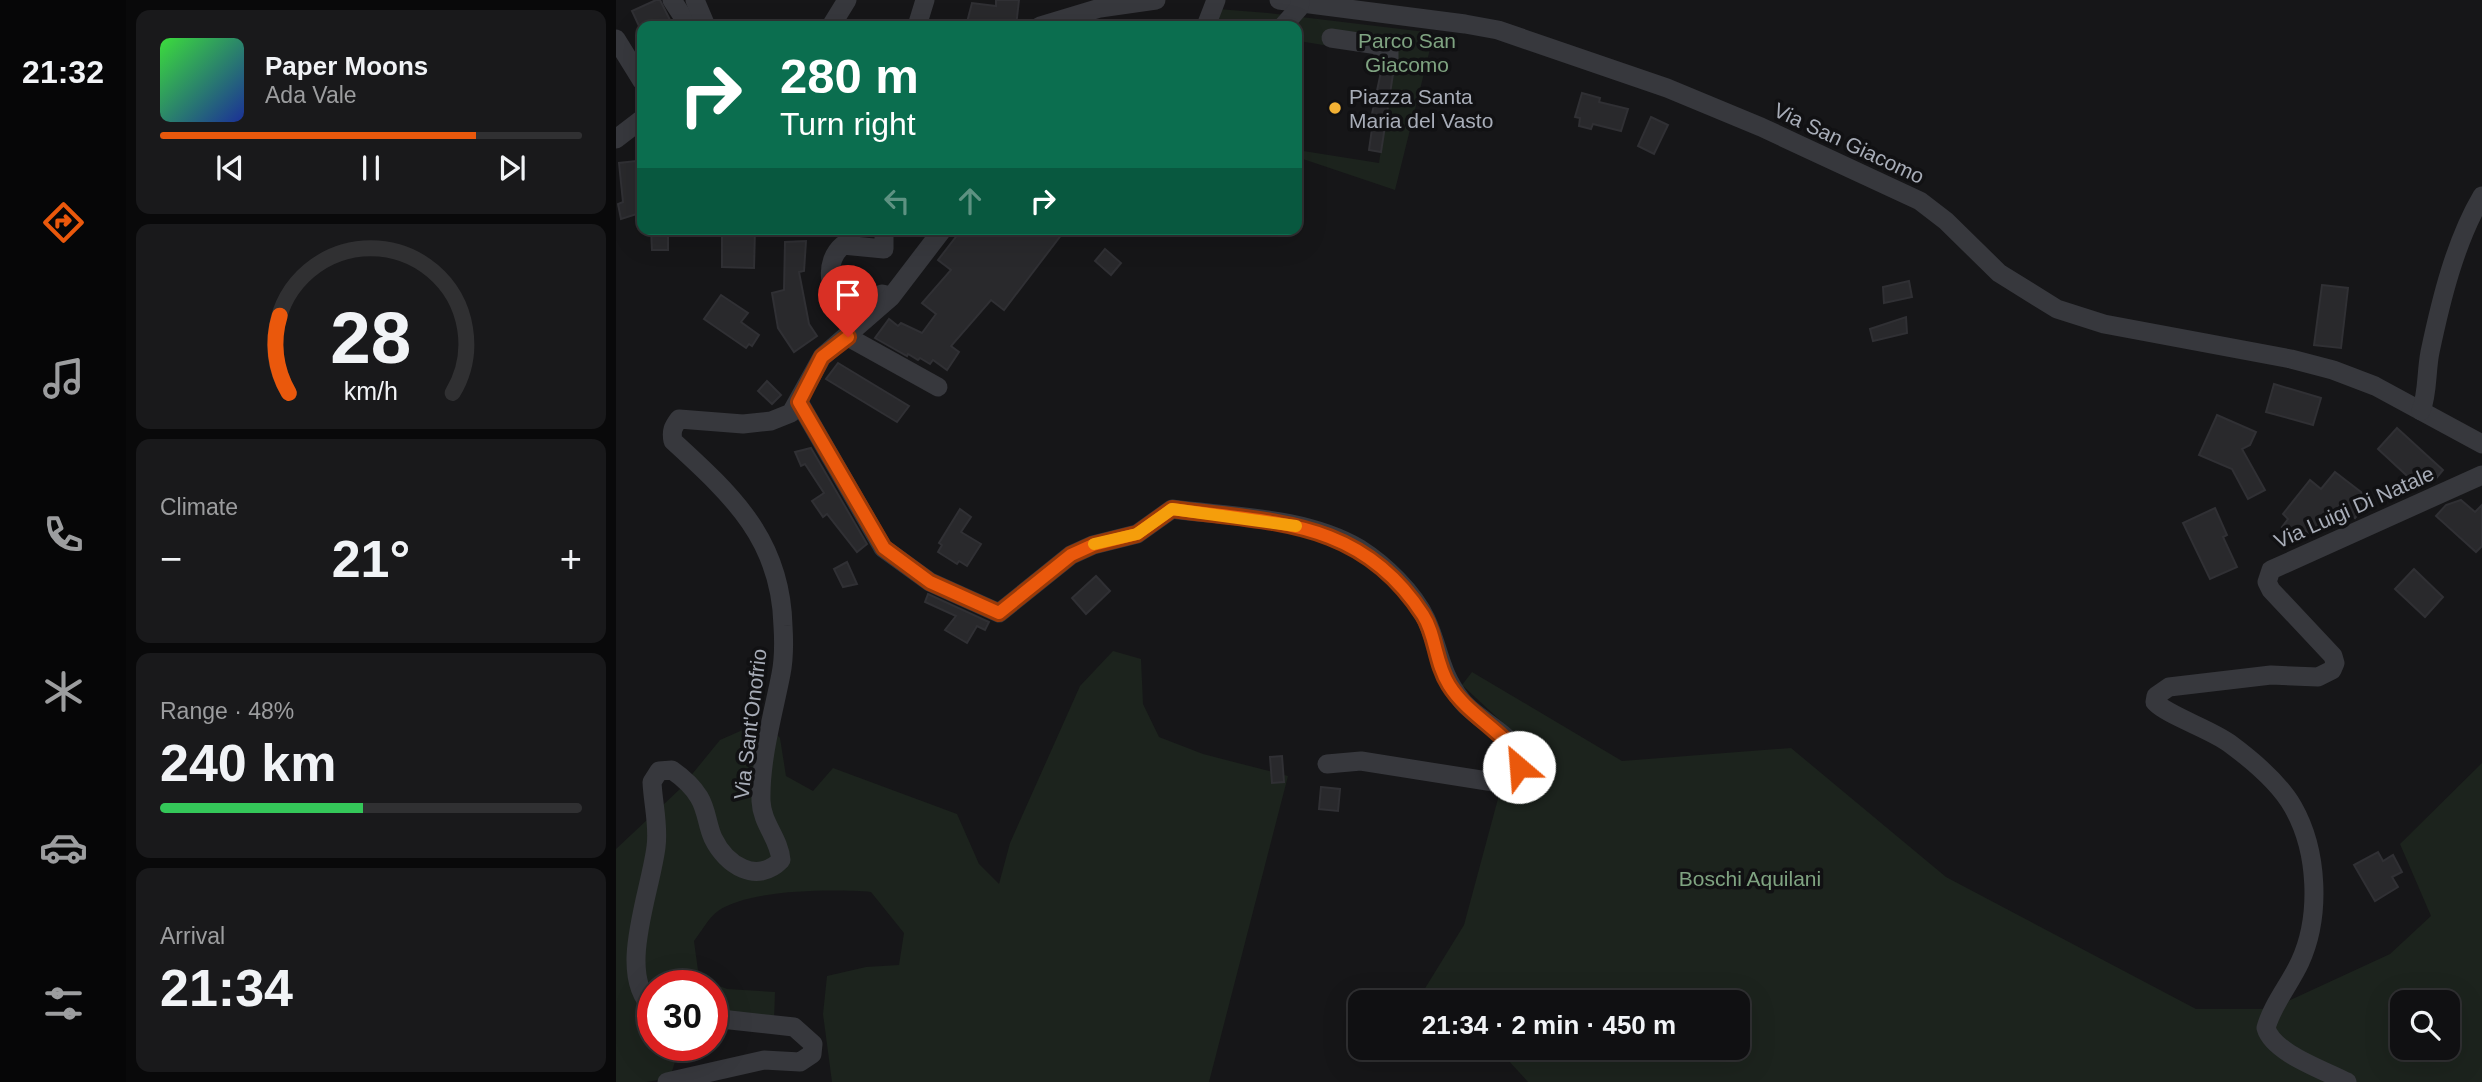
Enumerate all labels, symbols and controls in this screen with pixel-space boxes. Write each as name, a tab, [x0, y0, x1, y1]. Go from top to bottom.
park label: Parco San Giacomo	[1358, 29, 1456, 76]
icon: right	[665, 49, 756, 140]
text: 280 m	[780, 49, 919, 103]
text: Paper Moons	[265, 51, 428, 81]
text: 21:32	[22, 54, 104, 90]
text: Ada Vale	[265, 82, 357, 108]
place label: Piazza Santa Maria del Vasto	[1349, 85, 1493, 132]
street label: Via San Giacomo	[1770, 98, 1928, 188]
marker: Piazza Santa Maria del Vasto	[1327, 100, 1343, 116]
text: Turn right	[780, 106, 916, 142]
icon: previous	[211, 149, 249, 187]
icon: pause	[352, 149, 390, 187]
icon: next	[493, 149, 531, 187]
icon: left	[878, 182, 916, 220]
icon: ahead	[951, 182, 989, 220]
icon: right	[1024, 182, 1062, 220]
icon: directions	[39, 198, 88, 247]
pin	[818, 265, 878, 337]
icon: arrive	[829, 276, 867, 314]
text: 28	[331, 297, 411, 378]
icon: music	[39, 354, 88, 403]
text: km/h	[344, 376, 398, 404]
street label: Via Luigi Di Natale	[2271, 461, 2437, 553]
text: Climate	[160, 494, 238, 520]
icon: phone	[39, 510, 88, 559]
text: 21°	[332, 530, 410, 588]
text: −	[160, 538, 182, 580]
text: +	[560, 538, 582, 580]
street label: Via Sant'Onofrio	[729, 647, 771, 801]
icon: climate	[39, 667, 88, 716]
text: Range · 48%	[160, 698, 294, 724]
position arrow	[1482, 730, 1556, 804]
text: 240 km	[160, 734, 336, 792]
icon: car	[39, 823, 88, 872]
park label: Boschi Aquilani	[1679, 867, 1821, 890]
text: Arrival	[160, 923, 225, 949]
text: 21:34	[160, 959, 293, 1017]
speed limit sign: 30	[637, 970, 728, 1061]
icon: filters	[39, 979, 88, 1028]
map controls	[2390, 990, 2460, 1060]
button: search	[2390, 990, 2460, 1060]
text: 21:34 · 2 min · 450 m	[1422, 1010, 1676, 1040]

